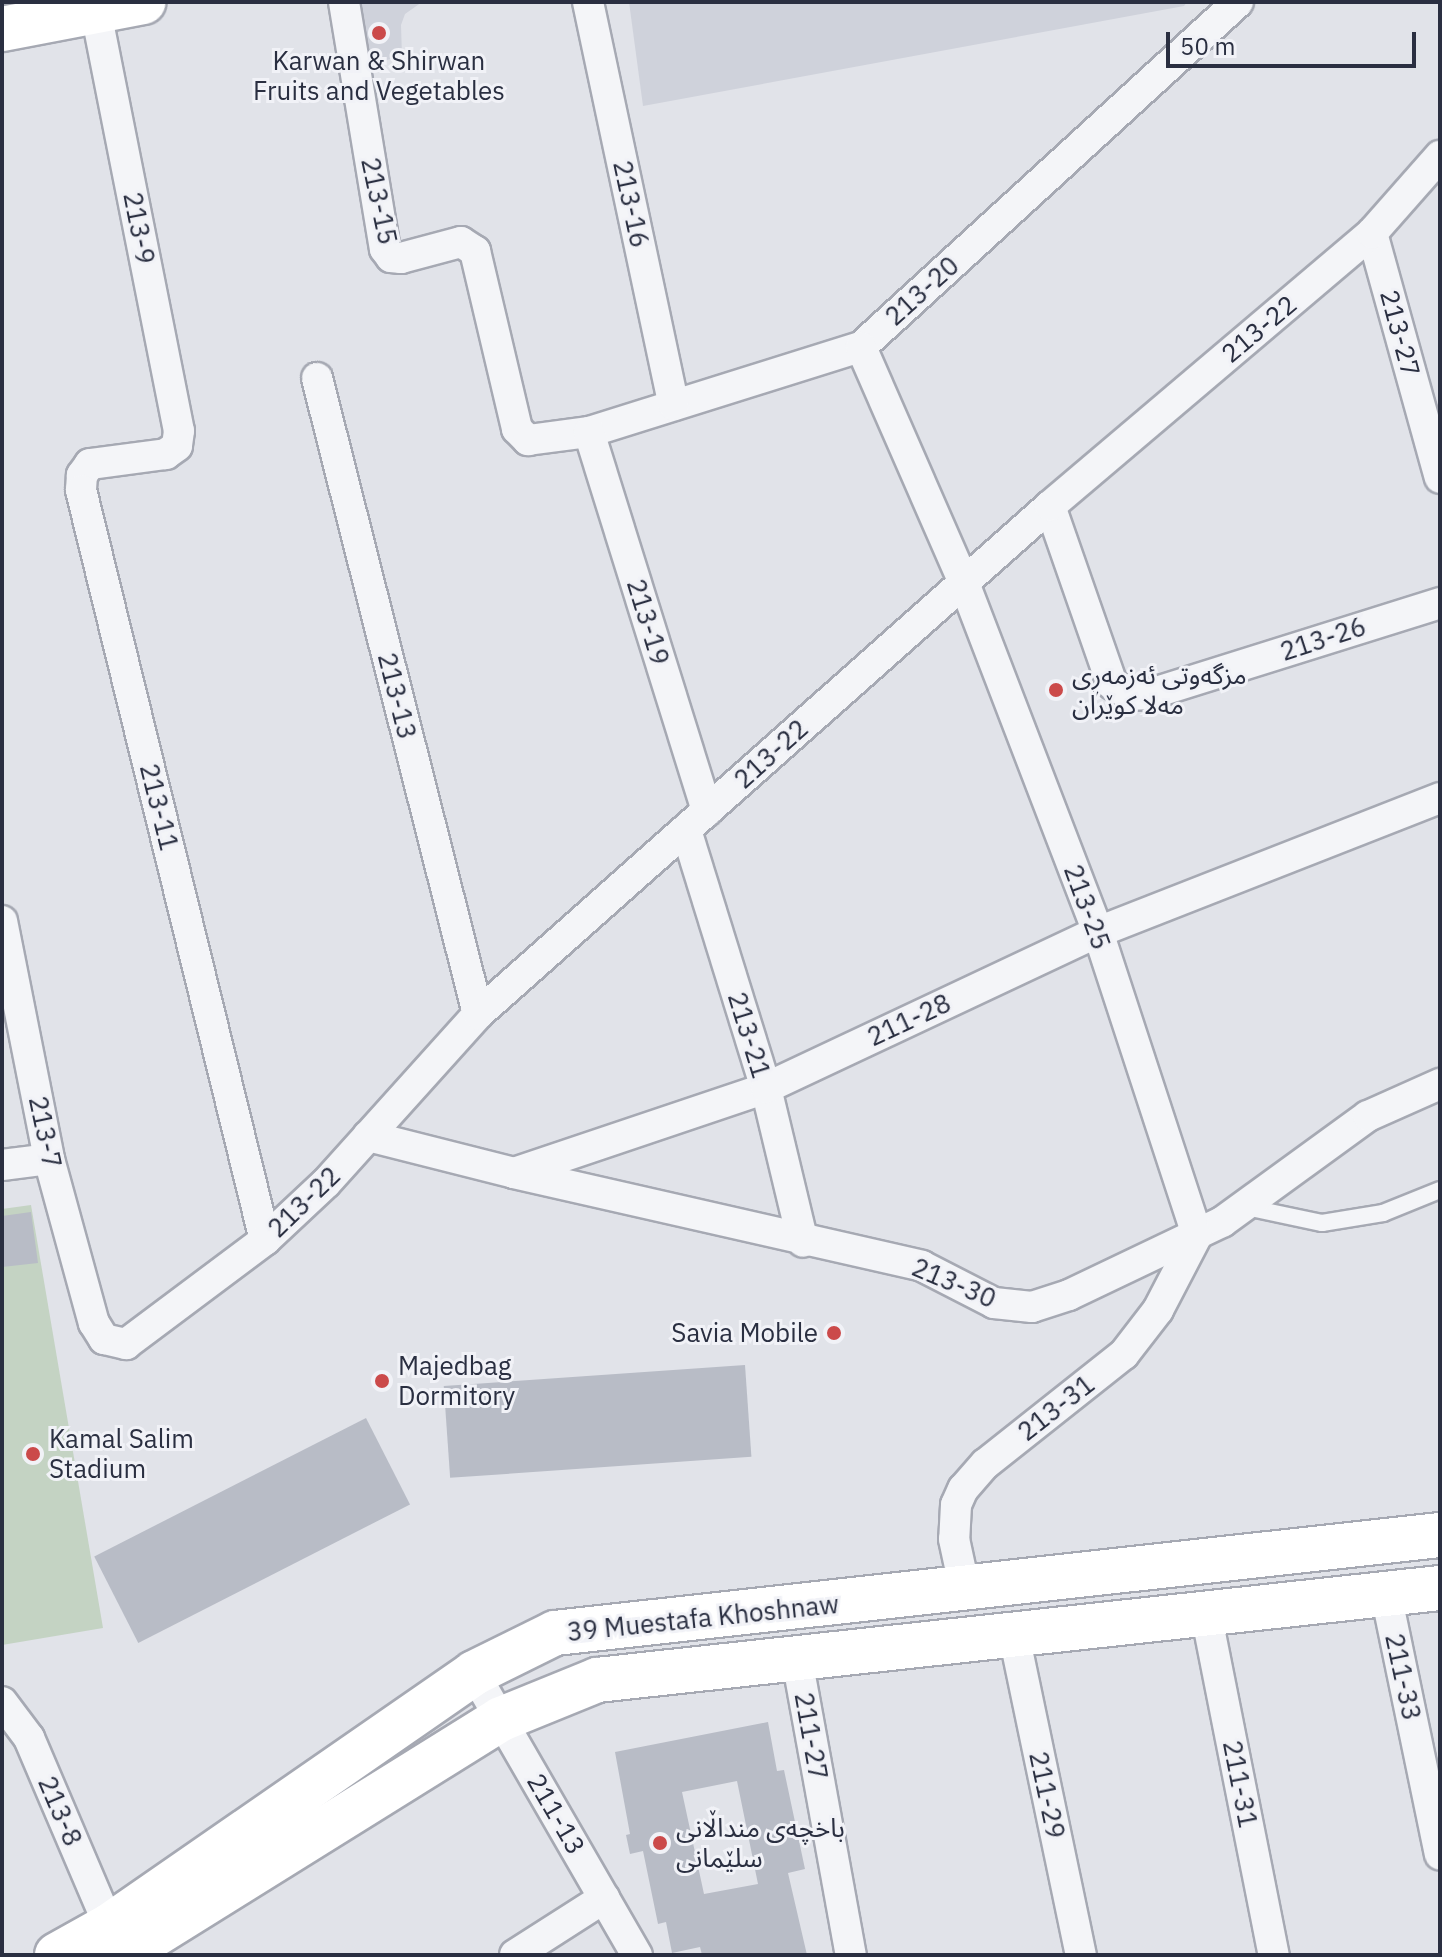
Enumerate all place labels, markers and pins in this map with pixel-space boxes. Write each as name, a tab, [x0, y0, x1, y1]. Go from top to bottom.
marker: Karwan & Shirwan Fruits and Vegetables	[370, 24, 388, 42]
place label: Karwan & Shirwan Fruits and Vegetables	[253, 45, 505, 106]
place label: مزگەوتی ئەزمەڕی مەلا کوێران	[1072, 659, 1247, 720]
marker: مزگەوتی ئەزمەڕی مەلا کوێران	[1047, 681, 1065, 699]
place label: Savia Mobile	[671, 1317, 818, 1349]
marker: Savia Mobile	[825, 1324, 843, 1342]
place label: Majedbag Dormitory	[398, 1350, 515, 1412]
marker: Majedbag Dormitory	[373, 1372, 391, 1390]
place label: Kamal Salim Stadium	[49, 1423, 194, 1484]
marker: Kamal Salim Stadium	[24, 1445, 42, 1463]
place label: باخچەی منداڵانی سلێمانی	[676, 1812, 845, 1874]
marker: باخچەی منداڵانی سلێمانی	[651, 1834, 669, 1852]

